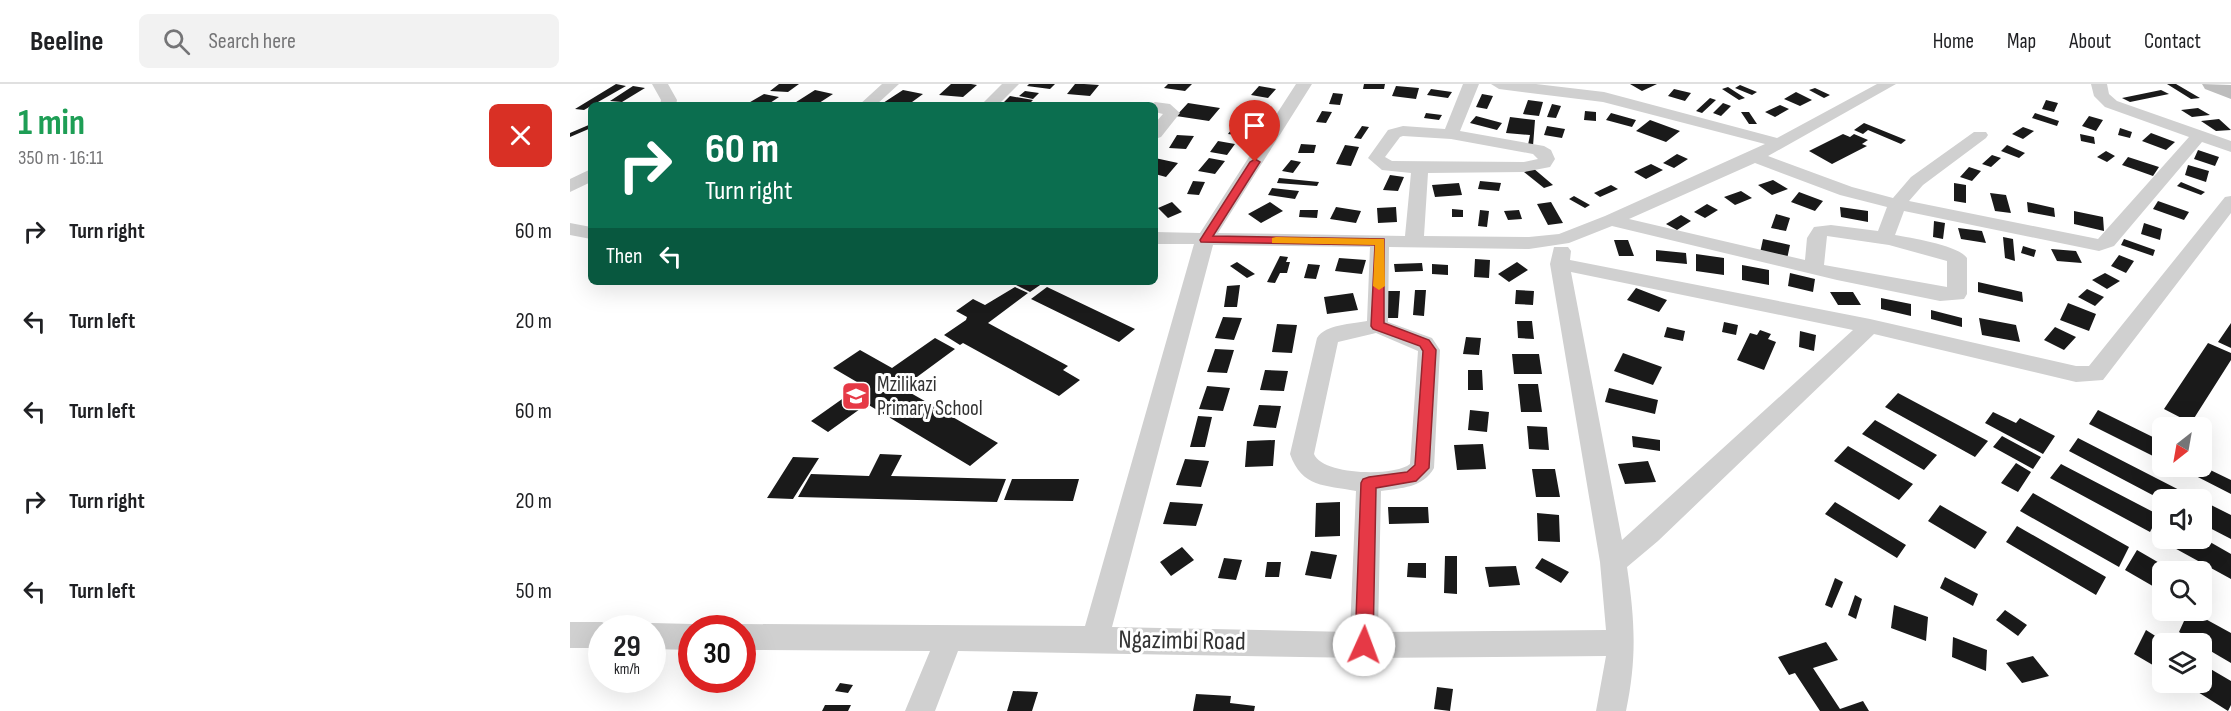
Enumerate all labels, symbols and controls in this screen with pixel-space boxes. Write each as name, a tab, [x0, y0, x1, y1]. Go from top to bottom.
search box	[139, 14, 559, 68]
text: Beeline	[30, 25, 103, 58]
icon: search	[160, 25, 193, 58]
text: Search here	[208, 28, 296, 55]
text: Home	[1933, 29, 1974, 54]
text: Map	[2007, 29, 2036, 54]
text: About	[2069, 29, 2111, 54]
text: Contact	[2144, 29, 2201, 54]
pin	[1229, 100, 1280, 162]
text: 1 min	[18, 102, 85, 145]
button: close	[489, 104, 552, 167]
icon: arrive	[1238, 109, 1271, 142]
text: 60 m	[705, 124, 779, 175]
icon: right	[606, 126, 684, 204]
text: 350 m · 16:11	[18, 146, 103, 170]
text: Turn right	[705, 175, 792, 207]
icon: right	[18, 215, 51, 248]
text: Turn right	[69, 218, 145, 245]
text: 60 m	[515, 218, 552, 245]
icon: left	[654, 240, 687, 273]
text: Then	[606, 243, 642, 270]
icon: left	[18, 305, 51, 338]
text: Turn left	[69, 308, 135, 335]
text: 20 m	[516, 308, 552, 335]
place label: Mzilikazi Primary School	[877, 372, 983, 421]
school or university icon: Mzilikazi Primary School	[840, 380, 872, 412]
icon: left	[18, 395, 51, 428]
text: Turn left	[69, 398, 135, 425]
text: 60 m	[515, 398, 552, 425]
north arrow	[2152, 417, 2212, 477]
map controls	[2152, 417, 2212, 693]
icon: right	[18, 485, 51, 518]
text: Turn right	[69, 488, 145, 515]
text: 20 m	[516, 488, 552, 515]
button: sound	[2152, 489, 2212, 549]
button: search	[2152, 561, 2212, 621]
icon: left	[18, 575, 51, 608]
text: Turn left	[69, 578, 135, 605]
text: 50 m	[516, 578, 552, 605]
position arrow	[1332, 613, 1396, 677]
speed limit sign: 30	[678, 615, 756, 693]
street label: Ngazimbi Road	[1118, 624, 1246, 658]
text: 29	[613, 629, 641, 665]
button: layers	[2152, 633, 2212, 693]
text: km/h	[614, 660, 640, 679]

